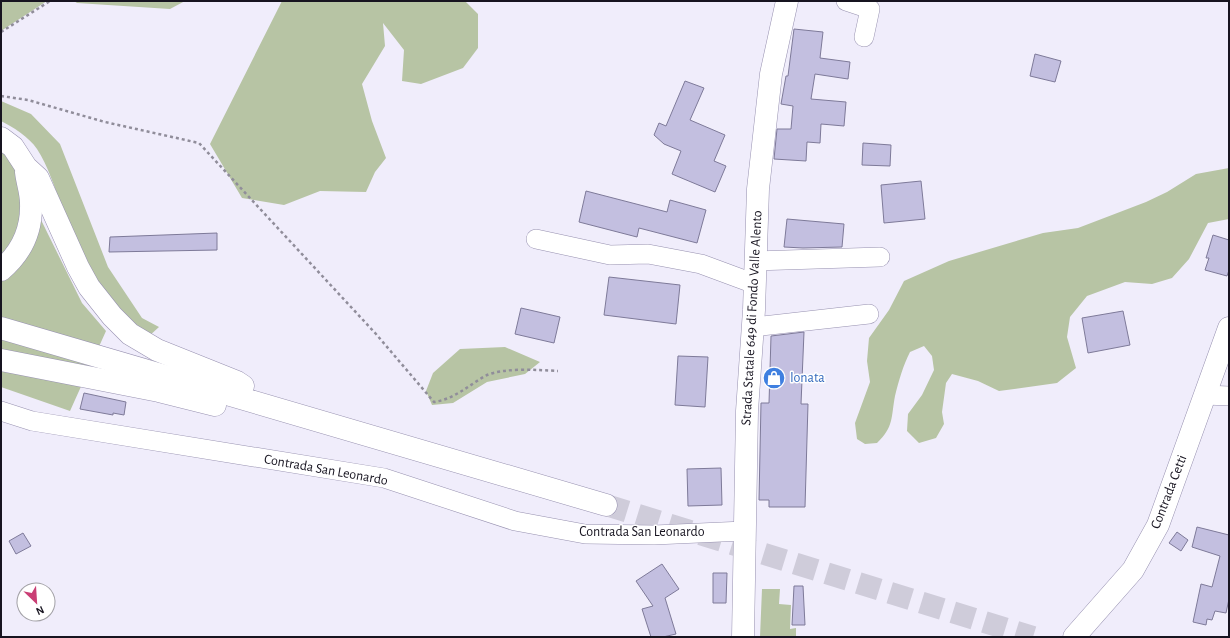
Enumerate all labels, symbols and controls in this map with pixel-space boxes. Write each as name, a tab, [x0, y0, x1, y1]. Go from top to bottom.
street label: Strada Statale 649 di Fondo Valle Alento	[739, 210, 765, 426]
shop icon: Ionata	[761, 365, 787, 391]
place label: Ionata	[790, 371, 825, 385]
street label: Contrada San Leonardo	[263, 452, 389, 488]
street label: Contrada Cetti	[1148, 453, 1190, 531]
street label: Contrada San Leonardo	[579, 525, 705, 539]
north arrow	[16, 582, 56, 622]
text: N	[34, 604, 46, 617]

